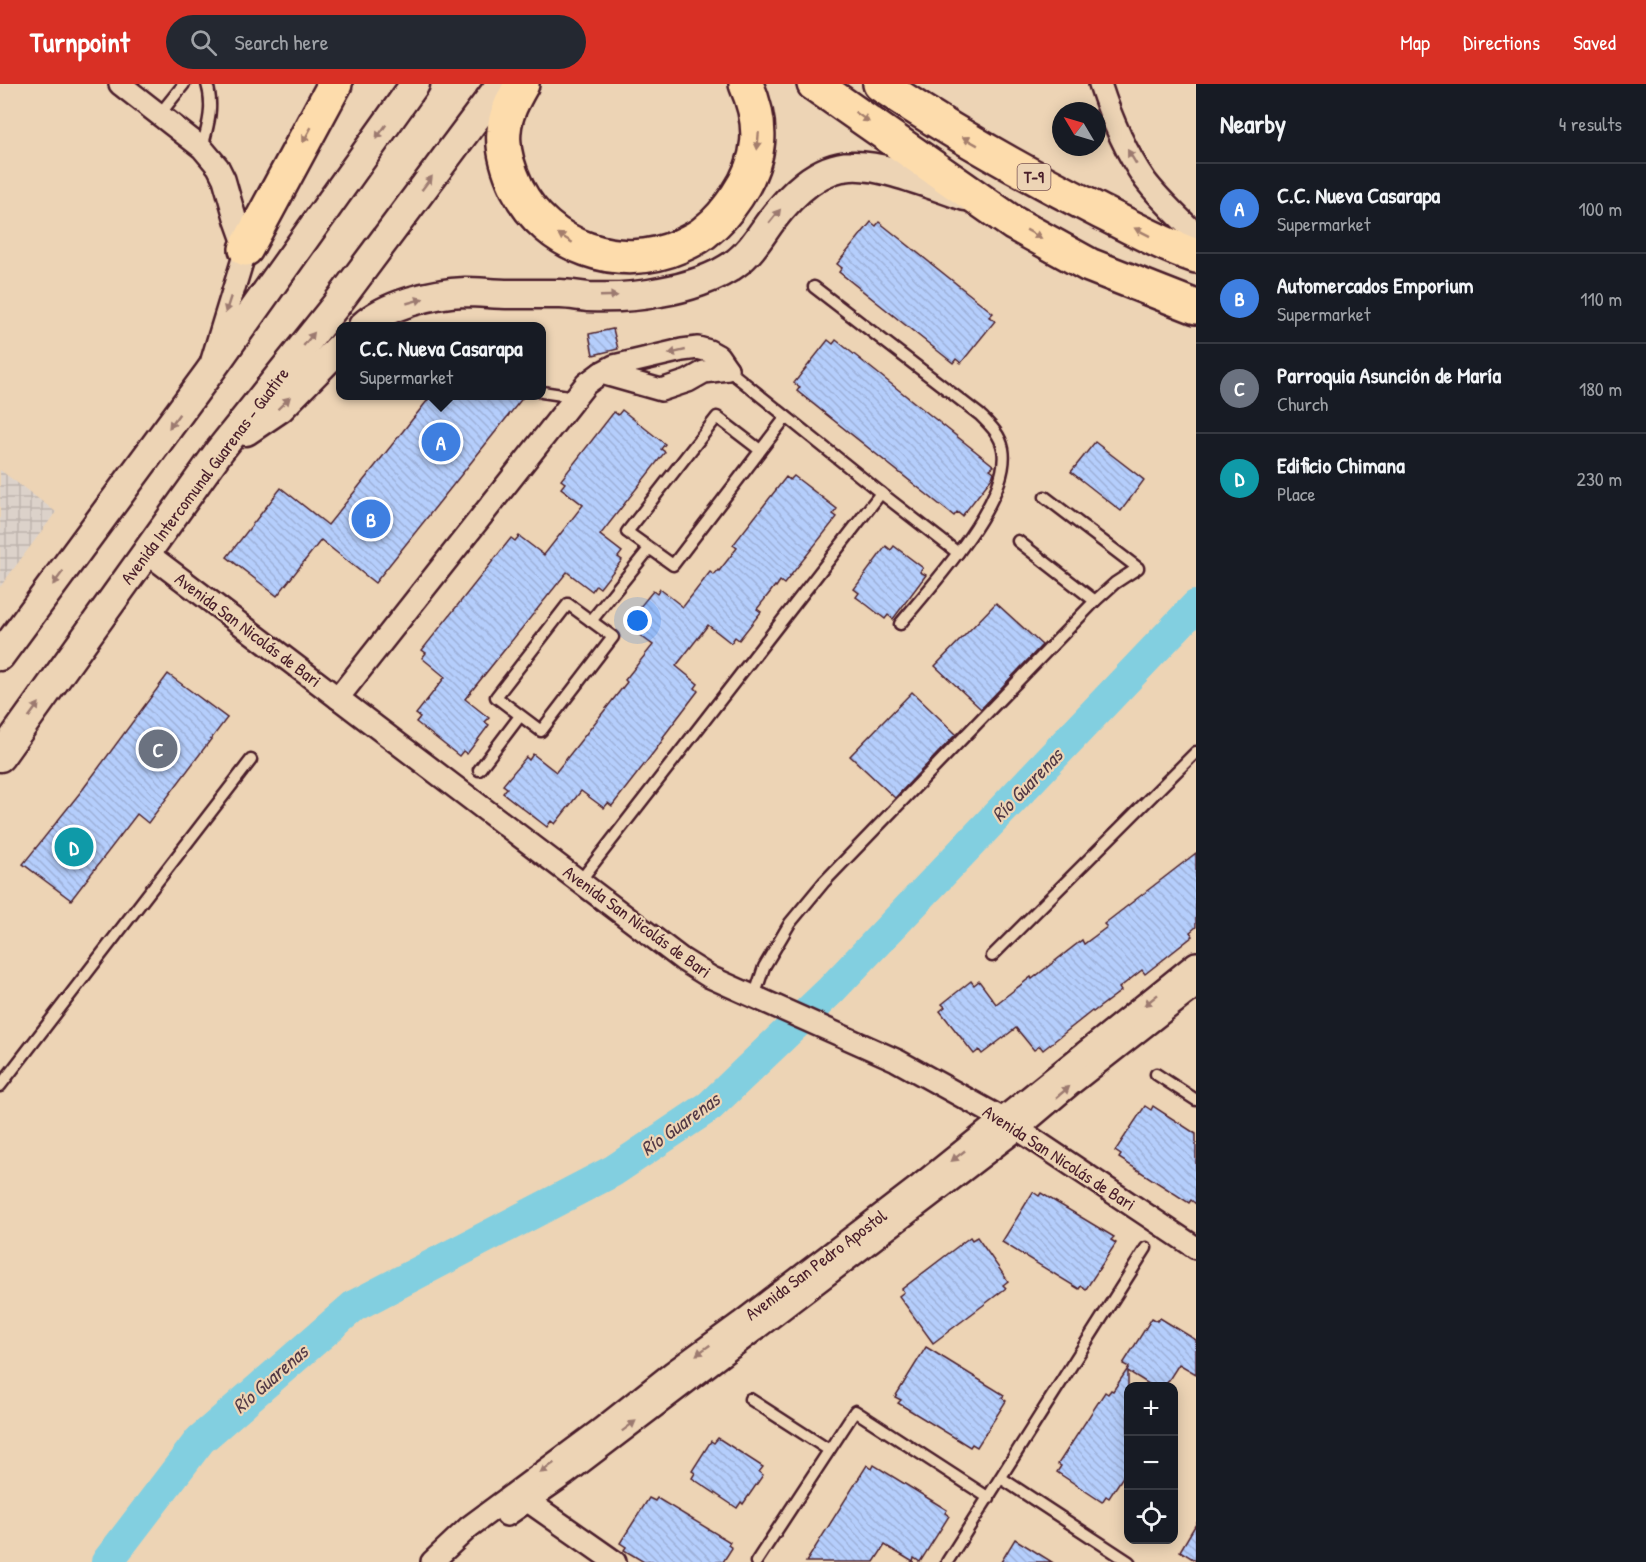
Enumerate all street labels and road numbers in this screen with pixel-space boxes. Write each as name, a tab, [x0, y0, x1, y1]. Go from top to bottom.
road number: T-9	[1018, 164, 1050, 190]
street label: Avenida Intercomunal Guarenas - Guatire	[115, 362, 295, 589]
street label: Avenida San Nicolás de Bari	[170, 566, 327, 693]
street label: Avenida San Nicolás de Bari	[558, 859, 716, 984]
street label: Avenida San Nicolás de Bari	[978, 1099, 1140, 1216]
street label: Avenida San Pedro Apostol	[740, 1203, 892, 1326]

